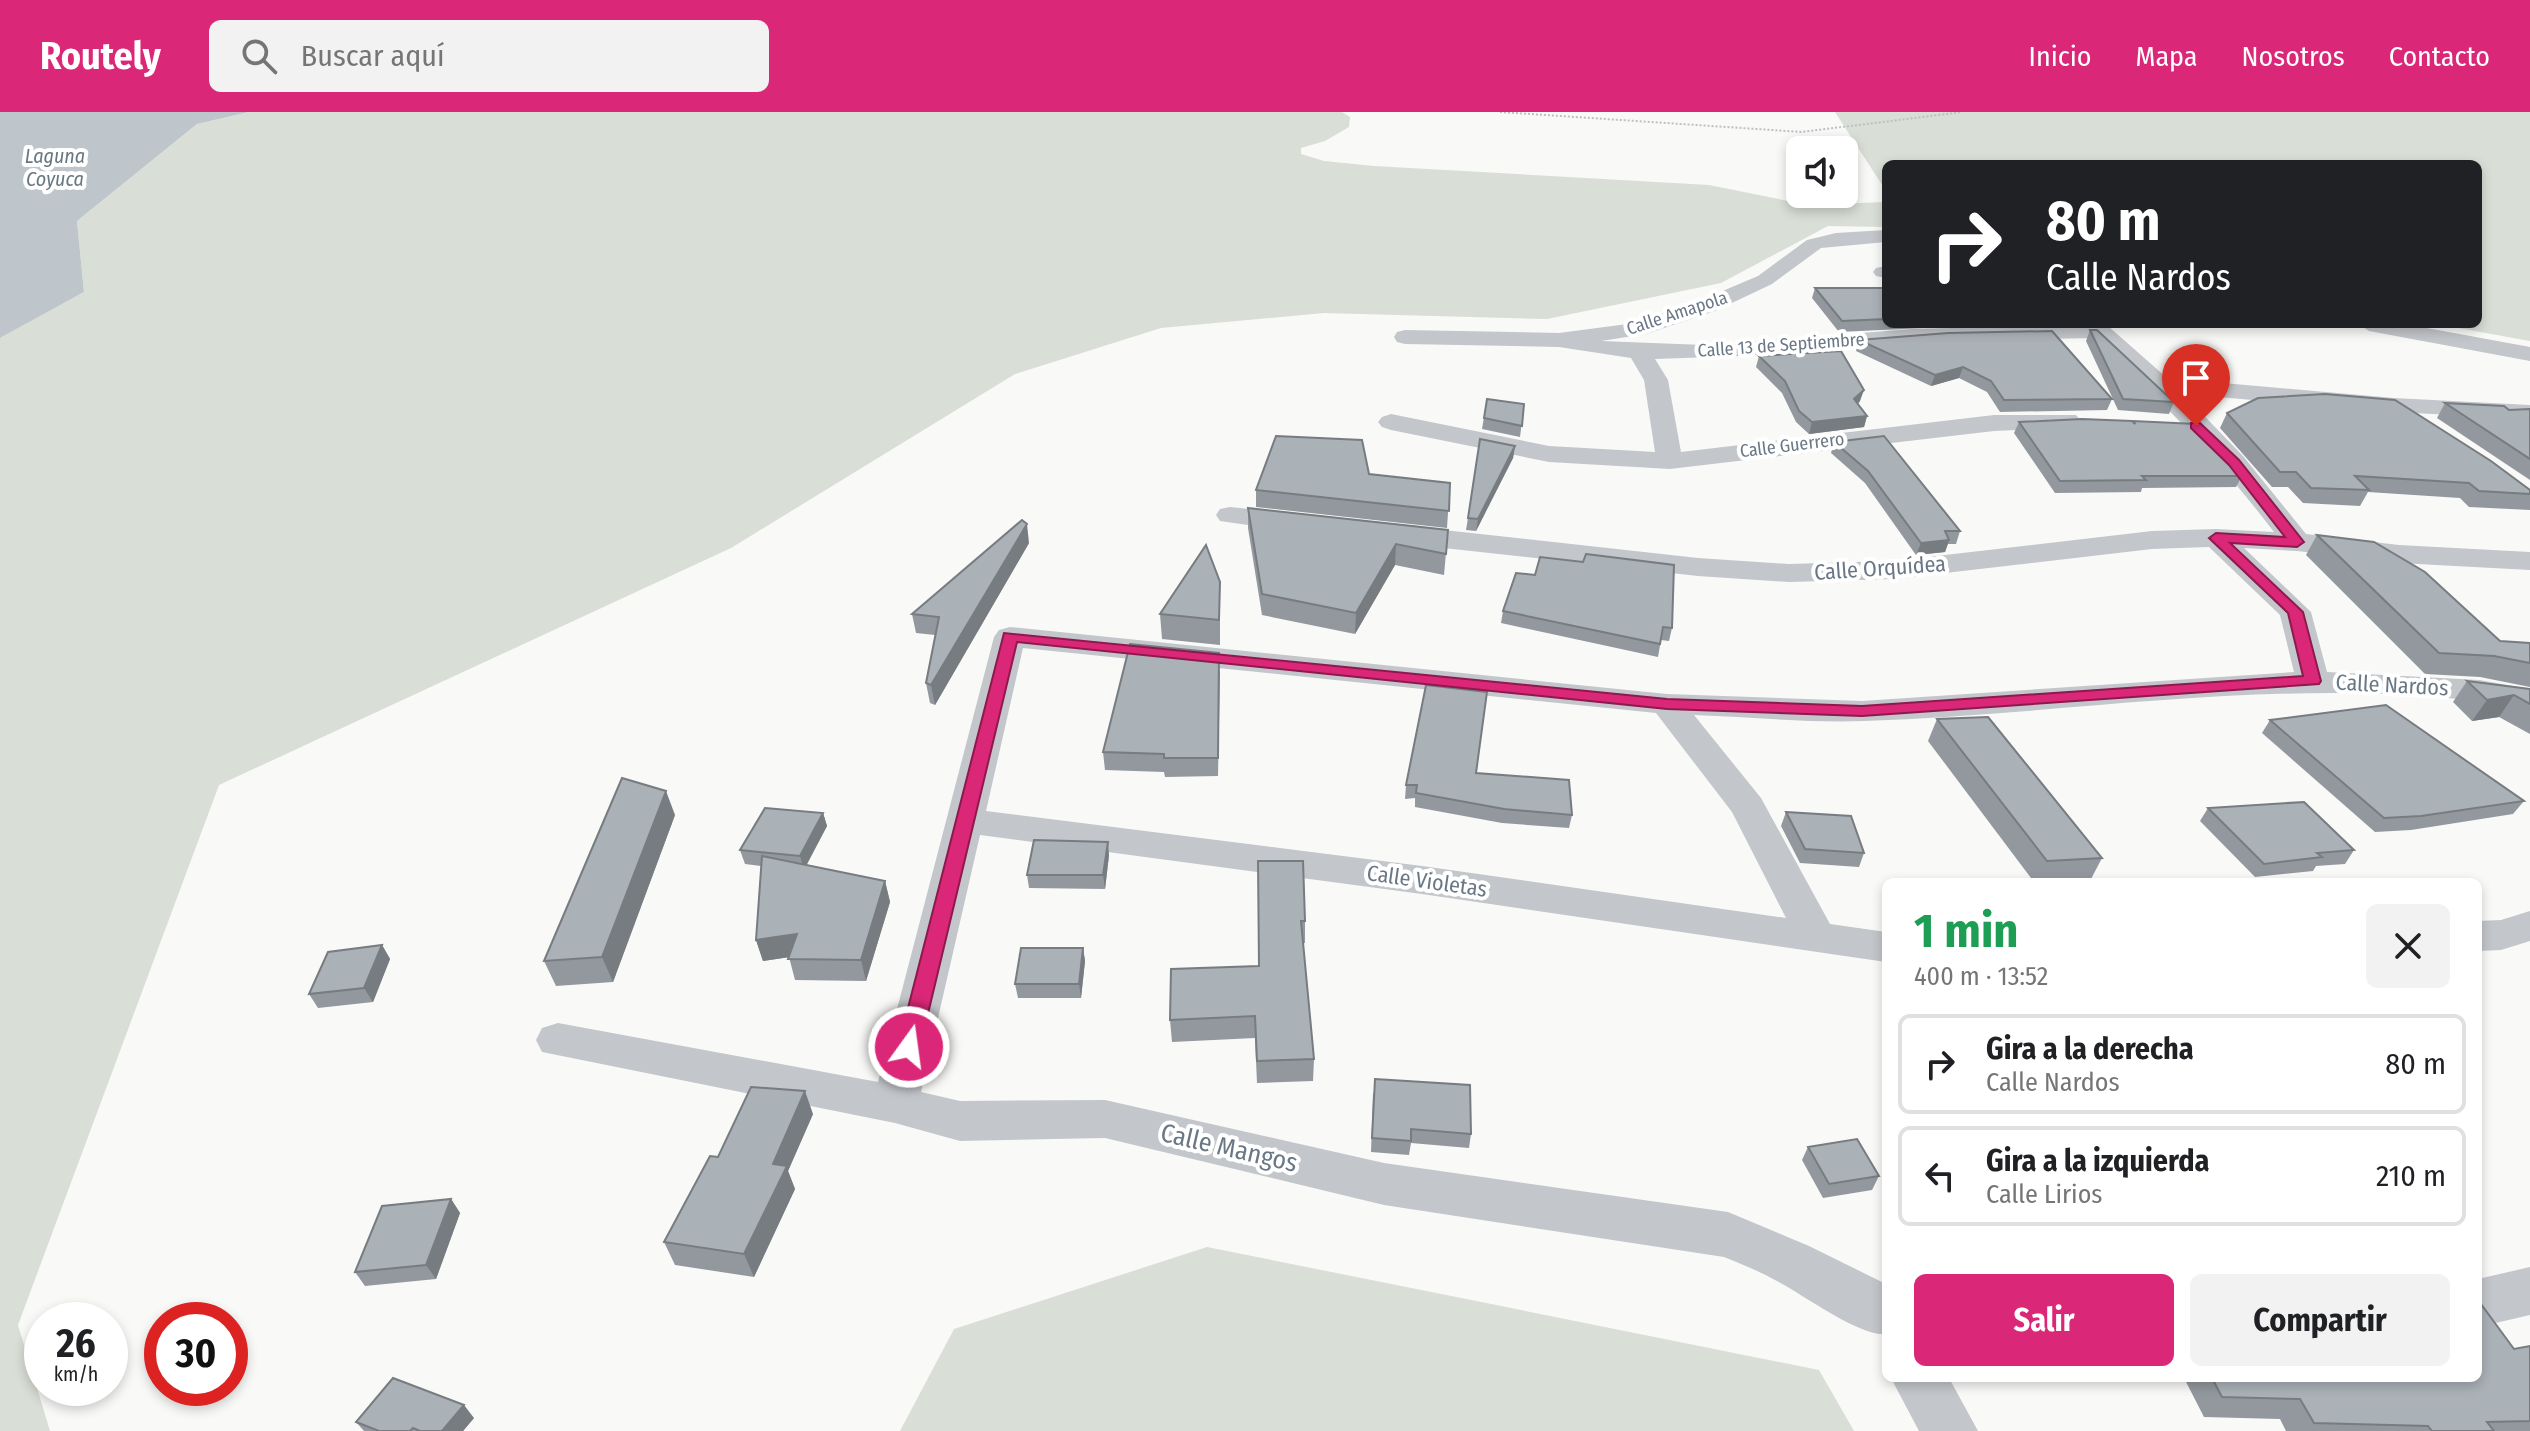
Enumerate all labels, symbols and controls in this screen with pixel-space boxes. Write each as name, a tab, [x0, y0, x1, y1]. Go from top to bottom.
search box	[209, 20, 769, 92]
text: Routely	[40, 33, 161, 79]
icon: search	[237, 34, 281, 78]
text: Buscar aquí	[301, 38, 445, 74]
text: Inicio	[2029, 40, 2091, 73]
text: Mapa	[2135, 40, 2197, 73]
text: Nosotros	[2241, 40, 2345, 73]
text: Contacto	[2389, 40, 2490, 73]
map controls	[1786, 136, 1858, 208]
button: sound	[1786, 136, 1858, 208]
water label: Laguna Coyuca	[25, 144, 85, 191]
text: 80 m	[2046, 188, 2161, 255]
icon: right	[1914, 192, 2018, 296]
text: Calle Nardos	[2046, 256, 2231, 300]
street label: Calle Amapola	[1624, 286, 1730, 340]
street label: Calle 13 de Septiembre	[1697, 328, 1865, 362]
pin	[2162, 344, 2230, 426]
icon: arrive	[2174, 356, 2218, 400]
street label: Calle Guerrero	[1739, 428, 1845, 462]
street label: Calle Orquídea	[1813, 550, 1947, 586]
street label: Calle Nardos	[2335, 669, 2449, 701]
street label: Calle Violetas	[1365, 859, 1489, 903]
text: 1 min	[1914, 902, 2019, 960]
button: close	[2366, 904, 2450, 988]
text: 400 m · 13:52	[1914, 961, 2048, 992]
position arrow	[867, 1005, 951, 1089]
text: Gira a la derecha	[1986, 1031, 2194, 1067]
icon: right	[1918, 1042, 1962, 1086]
text: 80 m	[2385, 1046, 2446, 1082]
text: Calle Nardos	[1986, 1067, 2120, 1098]
street label: Calle Mangos	[1158, 1117, 1300, 1179]
text: Gira a la izquierda	[1986, 1143, 2209, 1179]
icon: left	[1918, 1154, 1962, 1198]
text: 210 m	[2376, 1158, 2446, 1194]
text: Calle Lirios	[1986, 1179, 2102, 1210]
button: Salir	[1914, 1274, 2174, 1366]
button: Compartir	[2190, 1274, 2450, 1366]
speed limit sign: 30	[144, 1302, 248, 1406]
text: 26	[56, 1320, 96, 1368]
text: km/h	[54, 1362, 98, 1386]

